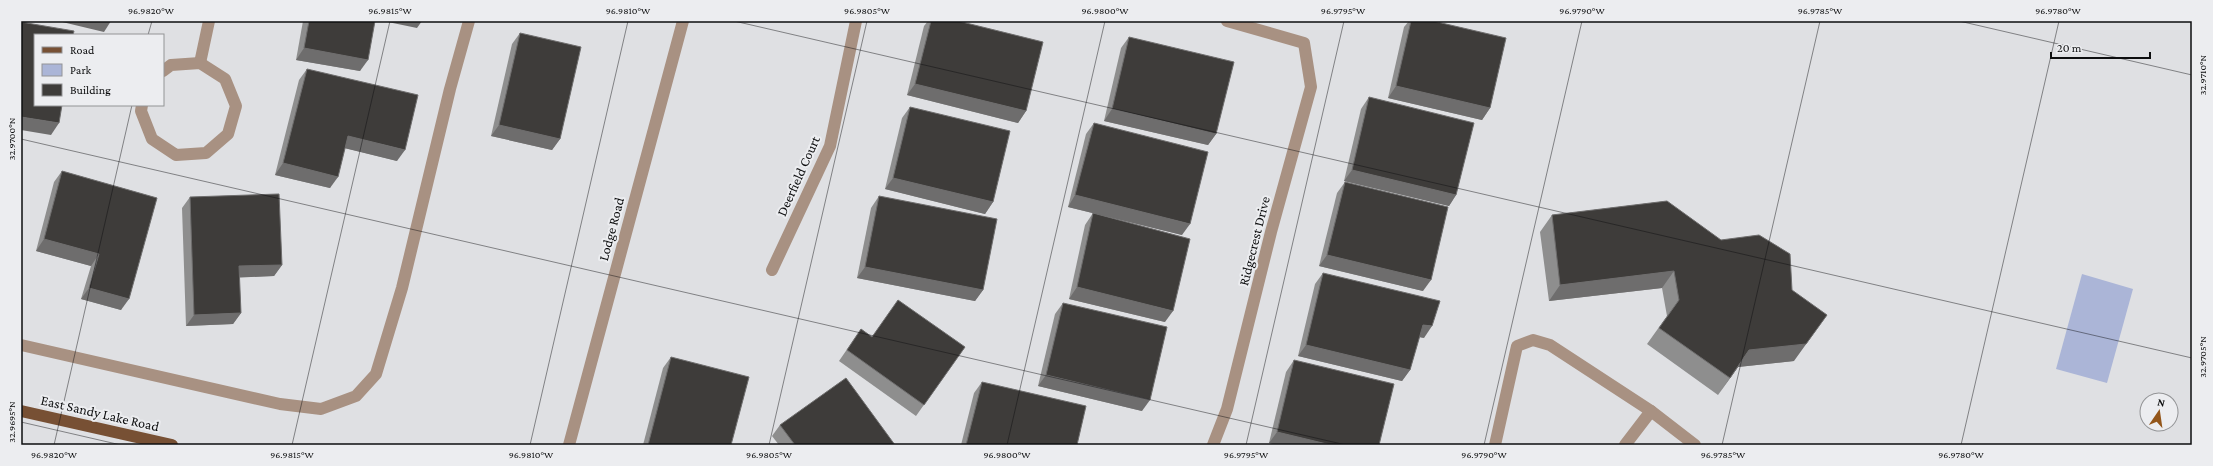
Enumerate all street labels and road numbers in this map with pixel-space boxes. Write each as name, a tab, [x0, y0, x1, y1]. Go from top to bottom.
street label: Deerfield Court	[773, 133, 823, 219]
street label: Lodge Road	[595, 195, 627, 263]
street label: Ridgecrest Drive	[1235, 195, 1273, 287]
street label: East Sandy Lake Road	[39, 392, 161, 435]

